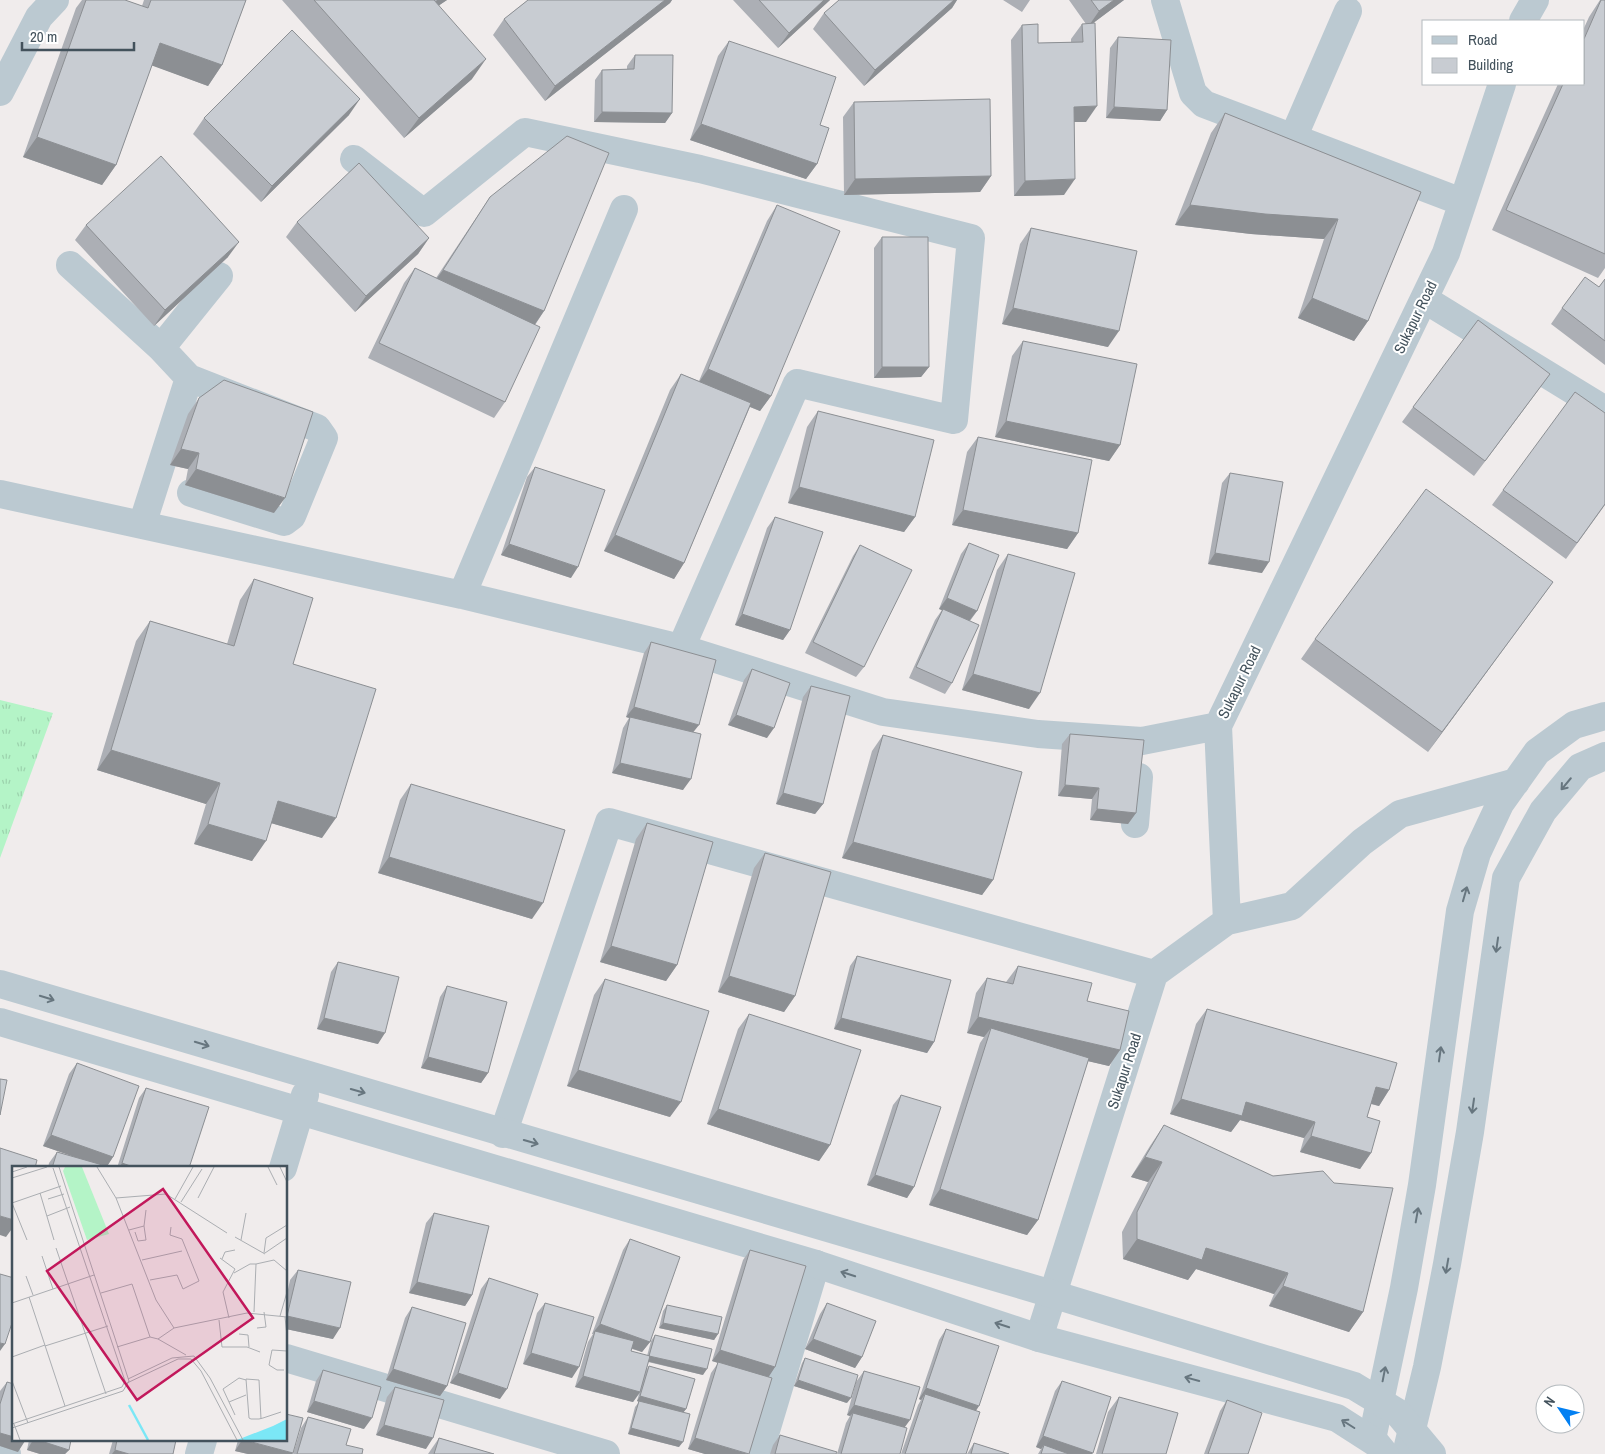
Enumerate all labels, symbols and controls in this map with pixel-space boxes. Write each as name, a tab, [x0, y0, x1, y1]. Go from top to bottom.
scale bar	[22, 20, 135, 52]
legend	[1422, 20, 1585, 85]
text: 20 m	[30, 26, 57, 47]
text: Road	[1468, 29, 1497, 50]
text: Building	[1468, 54, 1513, 75]
street label: Sukapur Road	[1388, 277, 1442, 357]
street label: Sukapur Road	[1212, 642, 1266, 722]
one-way arrow	[1561, 777, 1572, 790]
one-way arrow	[1461, 887, 1471, 903]
one-way arrow	[1491, 937, 1501, 953]
one-way arrow	[38, 994, 54, 1004]
street label: Sukapur Road	[1102, 1030, 1146, 1112]
one-way arrow	[194, 1040, 210, 1050]
one-way arrow	[1435, 1047, 1445, 1063]
one-way arrow	[350, 1086, 366, 1096]
one-way arrow	[1468, 1098, 1478, 1114]
one-way arrow	[522, 1137, 538, 1147]
inset map	[12, 1166, 288, 1442]
one-way arrow	[1412, 1208, 1422, 1224]
one-way arrow	[1441, 1258, 1451, 1274]
one-way arrow	[840, 1269, 856, 1278]
one-way arrow	[994, 1320, 1010, 1330]
one-way arrow	[1380, 1367, 1390, 1383]
one-way arrow	[1184, 1373, 1200, 1383]
north arrow	[1535, 1384, 1585, 1434]
text: N	[1540, 1393, 1559, 1410]
one-way arrow	[1341, 1419, 1355, 1429]

